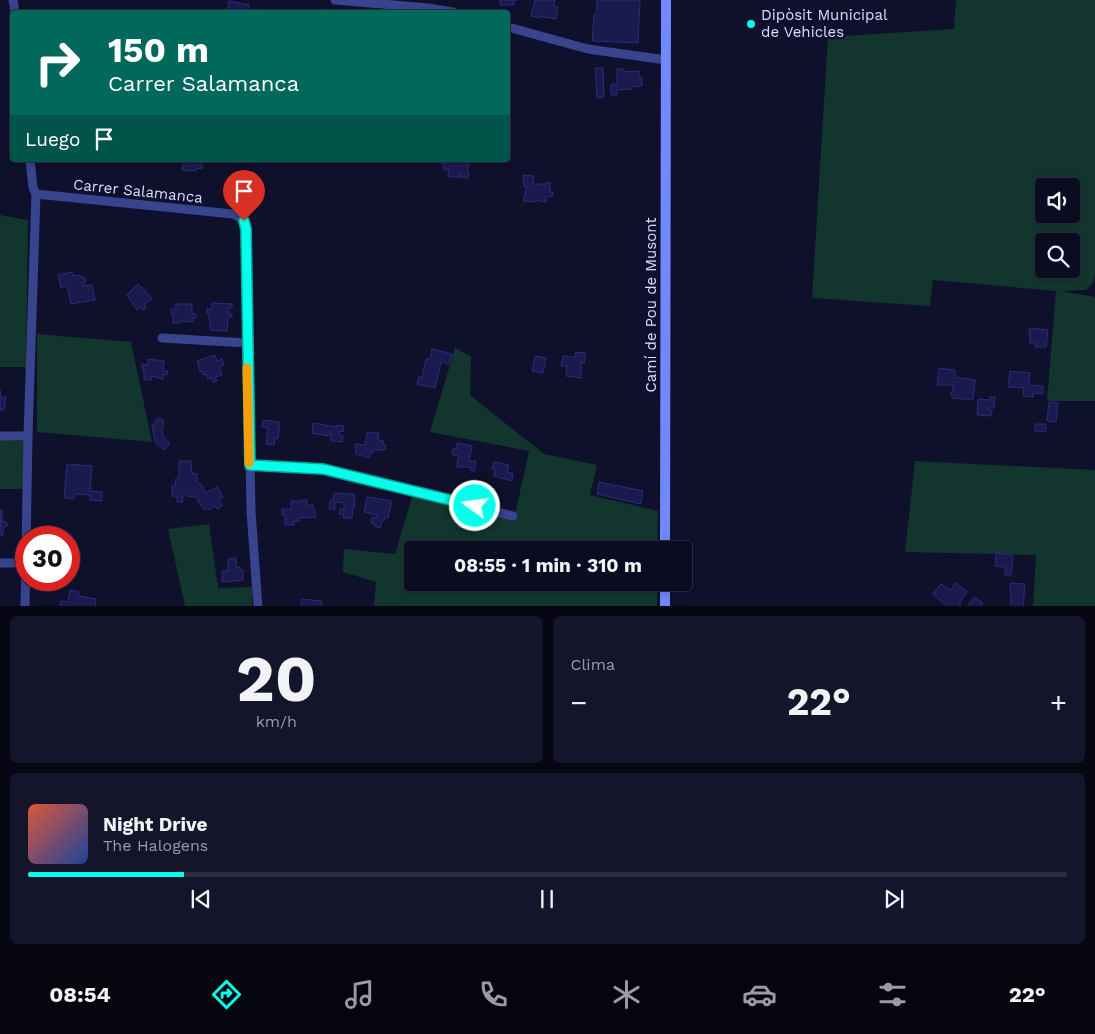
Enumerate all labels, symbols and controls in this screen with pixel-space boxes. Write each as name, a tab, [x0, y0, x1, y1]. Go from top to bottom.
place label: Dipòsit Municipal de Vehicles	[761, 6, 888, 41]
marker: Dipòsit Municipal de Vehicles	[745, 18, 757, 30]
text: 150 m	[108, 29, 209, 71]
icon: right	[25, 30, 90, 95]
text: Carrer Salamanca	[108, 71, 299, 96]
icon: arrive	[90, 125, 118, 153]
text: Luego	[25, 128, 80, 151]
pin	[223, 170, 265, 221]
street label: Carrer Salamanca	[72, 175, 204, 207]
icon: arrive	[230, 177, 258, 205]
map controls	[1035, 178, 1080, 278]
button: sound	[1035, 178, 1080, 223]
street label: Camí de Pou de Musont	[642, 217, 660, 393]
button: search	[1035, 233, 1080, 278]
position arrow	[448, 479, 500, 531]
speed limit sign: 30	[15, 526, 80, 591]
text: 08:55 · 1 min · 310 m	[454, 554, 642, 577]
text: 20	[236, 641, 317, 717]
text: Clima	[571, 655, 615, 674]
text: 22°	[787, 680, 851, 724]
text: −	[571, 686, 587, 719]
text: +	[1050, 686, 1067, 719]
text: km/h	[256, 712, 297, 731]
text: Night Drive	[103, 813, 208, 836]
text: The Halogens	[103, 836, 208, 855]
icon: previous	[187, 885, 215, 913]
icon: pause	[533, 885, 561, 913]
icon: next	[880, 885, 908, 913]
icon: directions	[209, 977, 244, 1012]
icon: music	[342, 977, 377, 1012]
icon: phone	[476, 977, 511, 1012]
icon: climate	[609, 977, 644, 1012]
icon: car	[742, 977, 777, 1012]
icon: filters	[875, 977, 910, 1012]
text: 08:54	[49, 982, 111, 1007]
text: 22°	[1009, 982, 1046, 1007]

